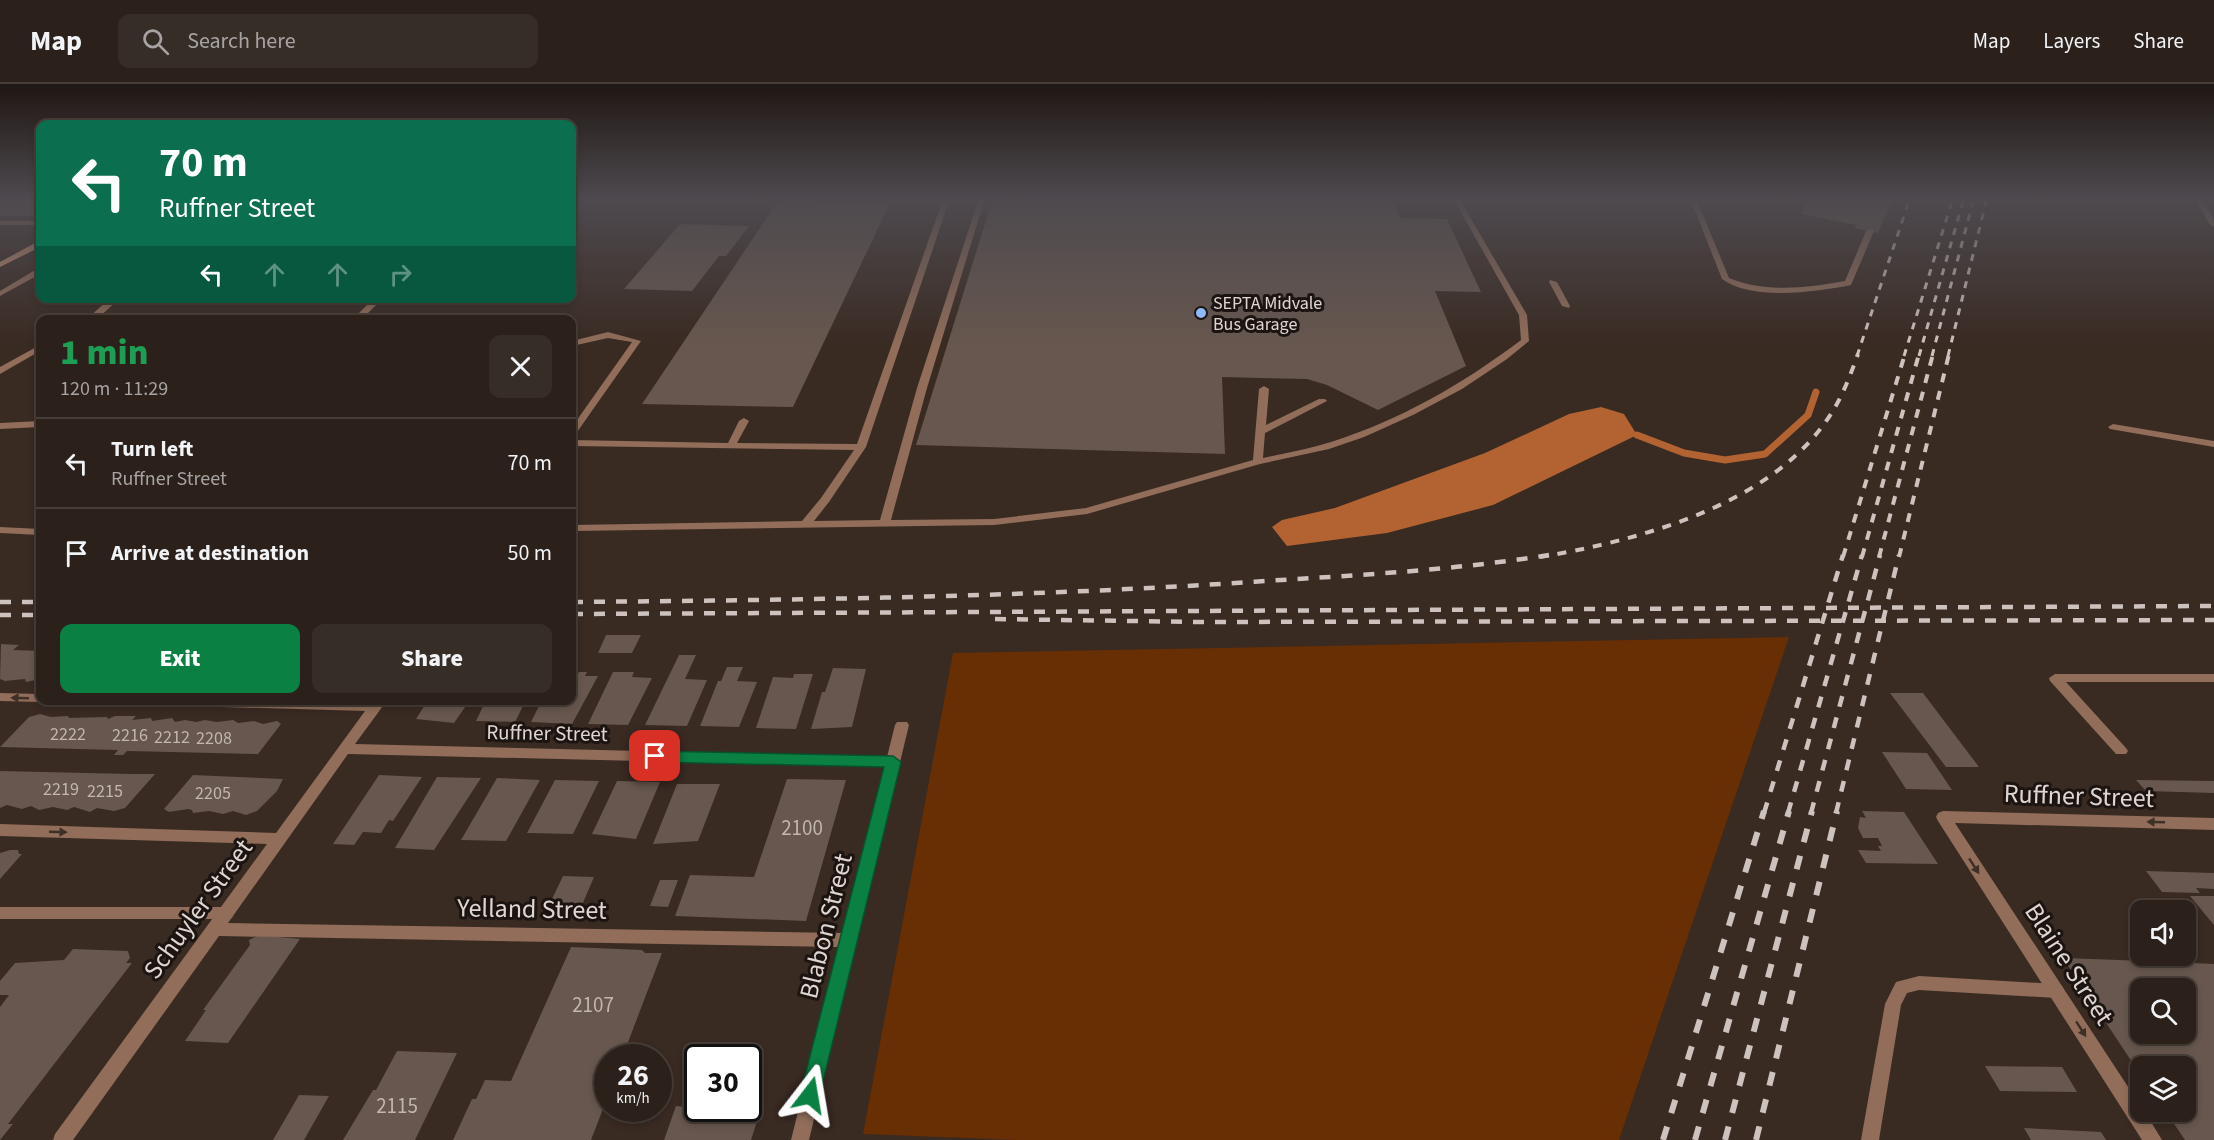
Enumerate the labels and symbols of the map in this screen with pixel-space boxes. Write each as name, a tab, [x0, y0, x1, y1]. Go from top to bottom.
place label: SEPTA Midvale Bus Garage	[1213, 291, 1322, 337]
marker: SEPTA Midvale Bus Garage	[1194, 306, 1208, 320]
one-way arrow	[11, 693, 30, 703]
street label: Ruffner Street	[486, 717, 608, 749]
house number: 2222	[50, 722, 86, 747]
house number: 2216	[112, 723, 148, 748]
house number: 2212	[154, 725, 190, 750]
house number: 2208	[196, 726, 232, 751]
pin	[629, 730, 680, 781]
street label: Ruffner Street	[2003, 775, 2155, 817]
house number: 2219	[43, 777, 79, 802]
house number: 2215	[87, 779, 123, 804]
house number: 2205	[195, 781, 231, 806]
house number: 2100	[781, 813, 823, 843]
one-way arrow	[2146, 818, 2165, 827]
one-way arrow	[49, 828, 68, 837]
street label: Schuyler Street	[135, 831, 262, 987]
street label: Blabon Street	[790, 849, 862, 1002]
one-way arrow	[1969, 858, 1980, 874]
street label: Yelland Street	[456, 889, 607, 929]
street label: Blaine Street	[2016, 896, 2122, 1032]
house number: 2107	[572, 990, 614, 1020]
one-way arrow	[2075, 1021, 2086, 1037]
speed limit sign: 30	[684, 1044, 762, 1122]
position arrow	[778, 1063, 842, 1127]
house number: 2115	[376, 1091, 418, 1121]

